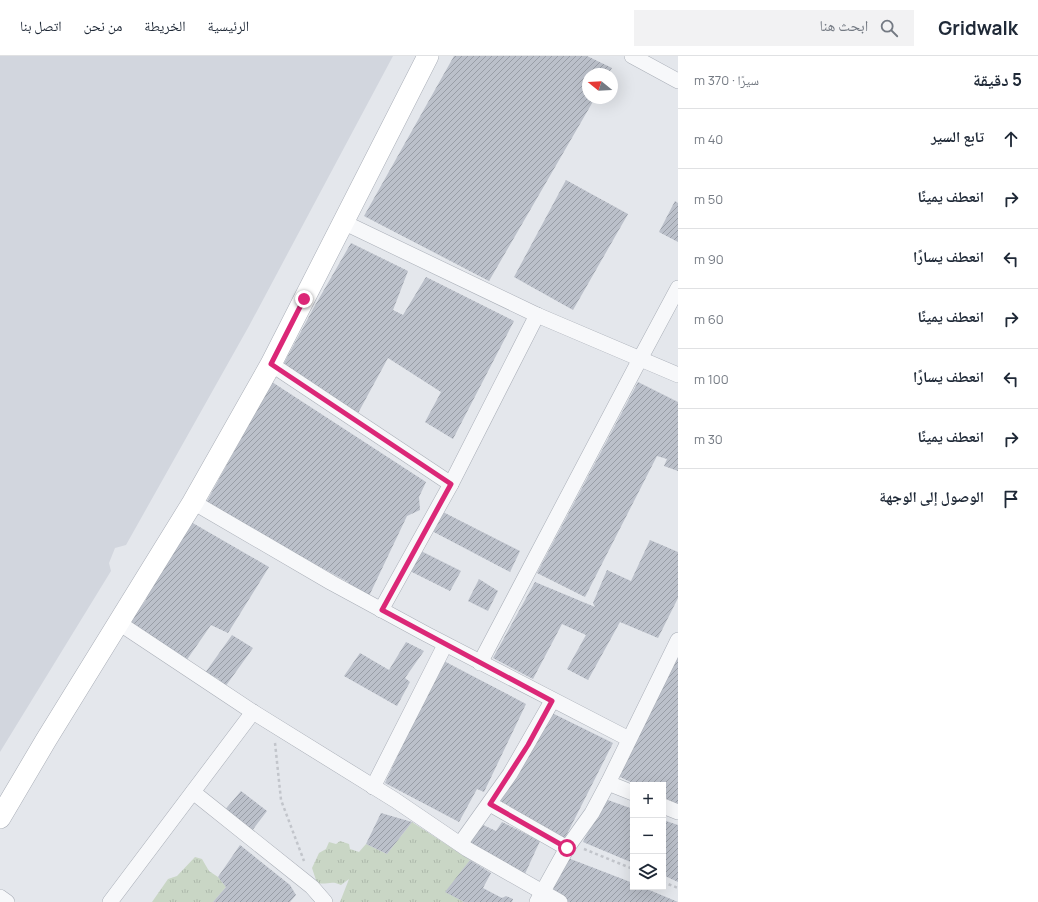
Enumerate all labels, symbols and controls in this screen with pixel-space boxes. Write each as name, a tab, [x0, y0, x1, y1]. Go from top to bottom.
search box	[634, 10, 914, 46]
text: ابحث هنا	[820, 15, 868, 36]
text: Gridwalk	[938, 15, 1018, 41]
text: اتصل بنا	[20, 16, 62, 35]
text: من نحن	[84, 16, 122, 35]
text: الخريطة	[144, 16, 186, 35]
text: الرئيسية	[208, 16, 249, 35]
icon: search	[878, 17, 900, 39]
north arrow	[582, 68, 618, 104]
text: 5 دقيقة	[973, 68, 1022, 91]
text: سيرًا · 370 m	[694, 71, 759, 89]
text: تابع السير	[931, 126, 984, 147]
icon: ahead	[1000, 128, 1022, 150]
text: 40 m	[694, 130, 723, 148]
text: انعطف يمينًا	[917, 186, 984, 207]
icon: right	[1000, 188, 1022, 210]
text: 50 m	[694, 190, 723, 208]
text: انعطف يسارًا	[913, 246, 984, 267]
icon: left	[1000, 248, 1022, 270]
text: 90 m	[694, 250, 724, 268]
route end	[295, 290, 313, 308]
text: انعطف يمينًا	[917, 306, 984, 327]
icon: right	[1000, 308, 1022, 330]
text: 60 m	[694, 310, 724, 328]
text: انعطف يسارًا	[913, 366, 984, 387]
icon: left	[1000, 368, 1022, 390]
text: 100 m	[694, 370, 729, 388]
text: انعطف يمينًا	[917, 426, 984, 447]
icon: right	[1000, 428, 1022, 450]
text: 30 m	[694, 430, 723, 448]
text: الوصول إلى الوجهة	[879, 486, 984, 507]
icon: arrive	[1000, 488, 1022, 510]
map controls	[630, 782, 666, 890]
button: +	[630, 782, 666, 818]
button: −	[630, 818, 666, 854]
route start	[558, 839, 576, 857]
button: layers	[630, 854, 666, 890]

